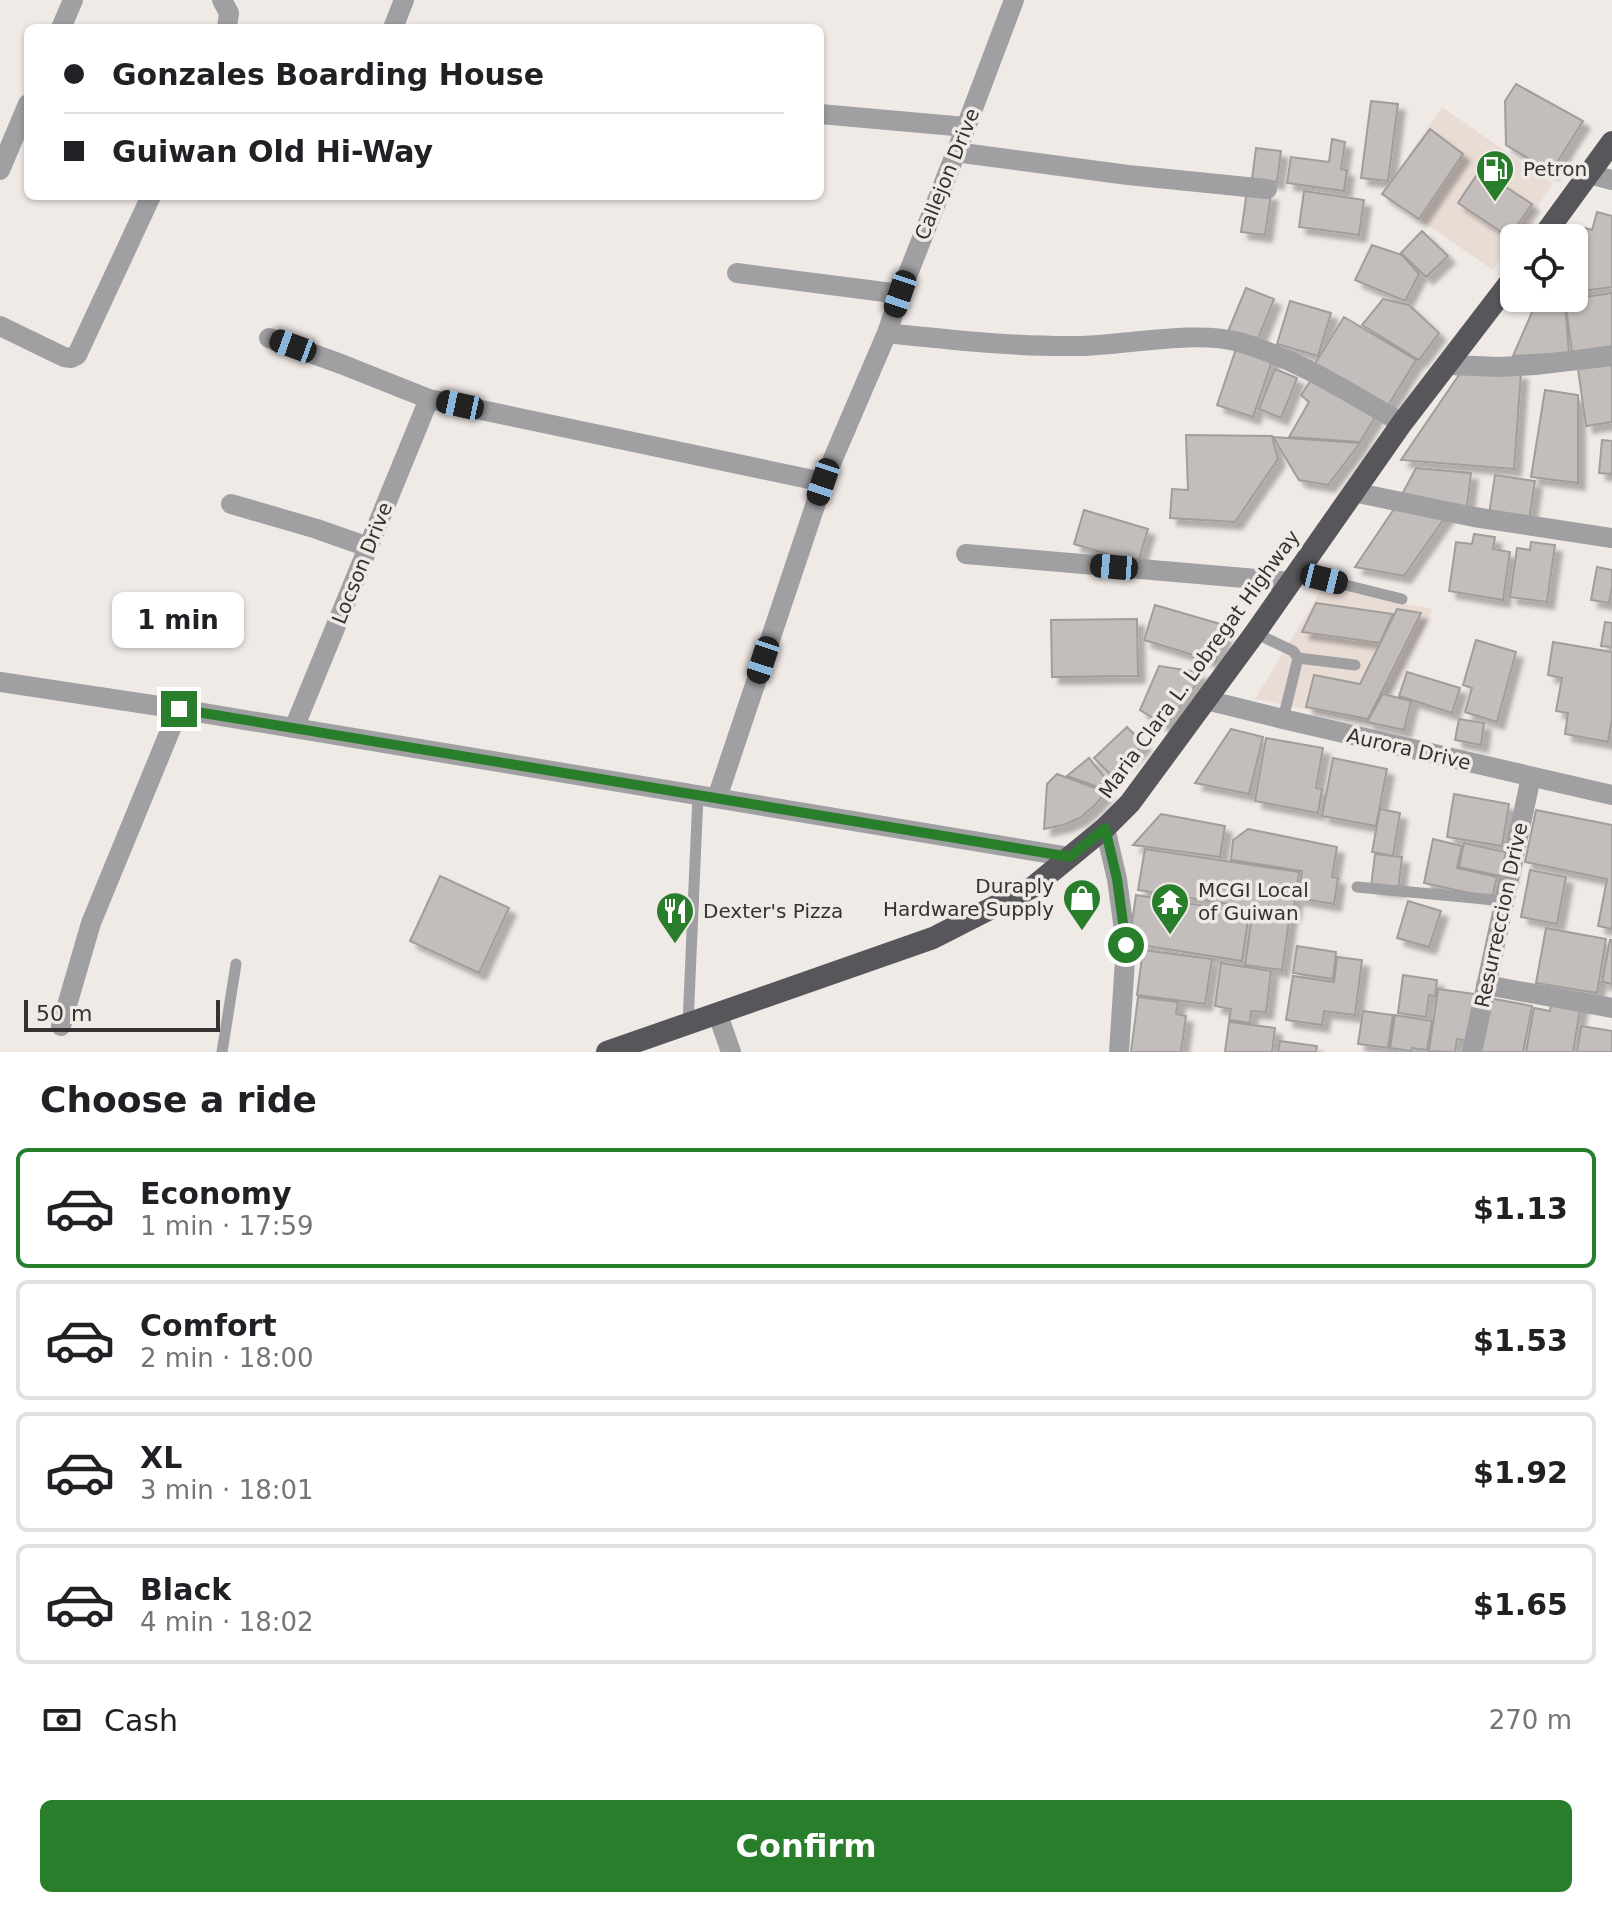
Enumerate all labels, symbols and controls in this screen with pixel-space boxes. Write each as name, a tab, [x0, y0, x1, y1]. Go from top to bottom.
text: Gonzales Boarding House	[112, 57, 544, 92]
street label: Callejon Drive	[910, 105, 984, 243]
text: Guiwan Old Hi-Way	[112, 134, 433, 169]
fuel station icon: Petron	[1474, 148, 1516, 203]
place label: Petron	[1523, 157, 1587, 181]
map controls	[1500, 224, 1588, 312]
button: locate	[1500, 224, 1588, 312]
car	[881, 267, 919, 321]
car	[266, 327, 320, 365]
car	[434, 388, 486, 422]
car	[804, 455, 842, 509]
street label: Locson Drive	[327, 499, 397, 627]
street label: Maria Clara L. Lobregat Highway	[1094, 525, 1305, 803]
car	[1089, 553, 1139, 581]
car	[1298, 562, 1350, 596]
callout: 1 min	[113, 593, 245, 649]
text: 1 min	[137, 605, 219, 635]
car	[744, 633, 782, 687]
route end	[161, 691, 197, 727]
street label: Aurora Drive	[1345, 723, 1473, 775]
street label: Resurreccion Drive	[1470, 820, 1532, 1010]
place label: Duraply Hardware Supply	[883, 874, 1054, 921]
shop icon: Duraply Hardware Supply	[1061, 877, 1103, 932]
place label: MCGI Local of Guiwan	[1198, 878, 1309, 925]
temple icon: MCGI Local of Guiwan	[1149, 881, 1191, 936]
restaurant icon: Dexter's Pizza	[654, 890, 696, 945]
place label: Dexter's Pizza	[703, 899, 843, 923]
route start	[1108, 927, 1144, 963]
scale bar	[24, 996, 220, 1032]
text: 50 m	[36, 1001, 92, 1026]
text: Choose a ride	[40, 1079, 317, 1120]
icon: car	[44, 1172, 116, 1244]
text: Economy	[140, 1176, 292, 1211]
text: $1.13	[1473, 1191, 1568, 1226]
text: 1 min · 17:59	[140, 1211, 314, 1241]
icon: car	[44, 1304, 116, 1376]
text: Comfort	[140, 1308, 277, 1343]
text: $1.53	[1473, 1323, 1568, 1358]
text: 2 min · 18:00	[140, 1343, 314, 1373]
icon: car	[44, 1436, 116, 1508]
text: XL	[140, 1440, 182, 1475]
text: $1.92	[1473, 1455, 1568, 1490]
text: 3 min · 18:01	[140, 1475, 314, 1505]
icon: car	[44, 1568, 116, 1640]
text: Black	[140, 1572, 231, 1607]
text: $1.65	[1473, 1587, 1568, 1622]
text: 4 min · 18:02	[140, 1607, 314, 1637]
icon: cash	[40, 1698, 84, 1742]
text: Cash	[104, 1703, 178, 1738]
text: 270 m	[1489, 1705, 1572, 1735]
button: Confirm	[40, 1800, 1572, 1892]

